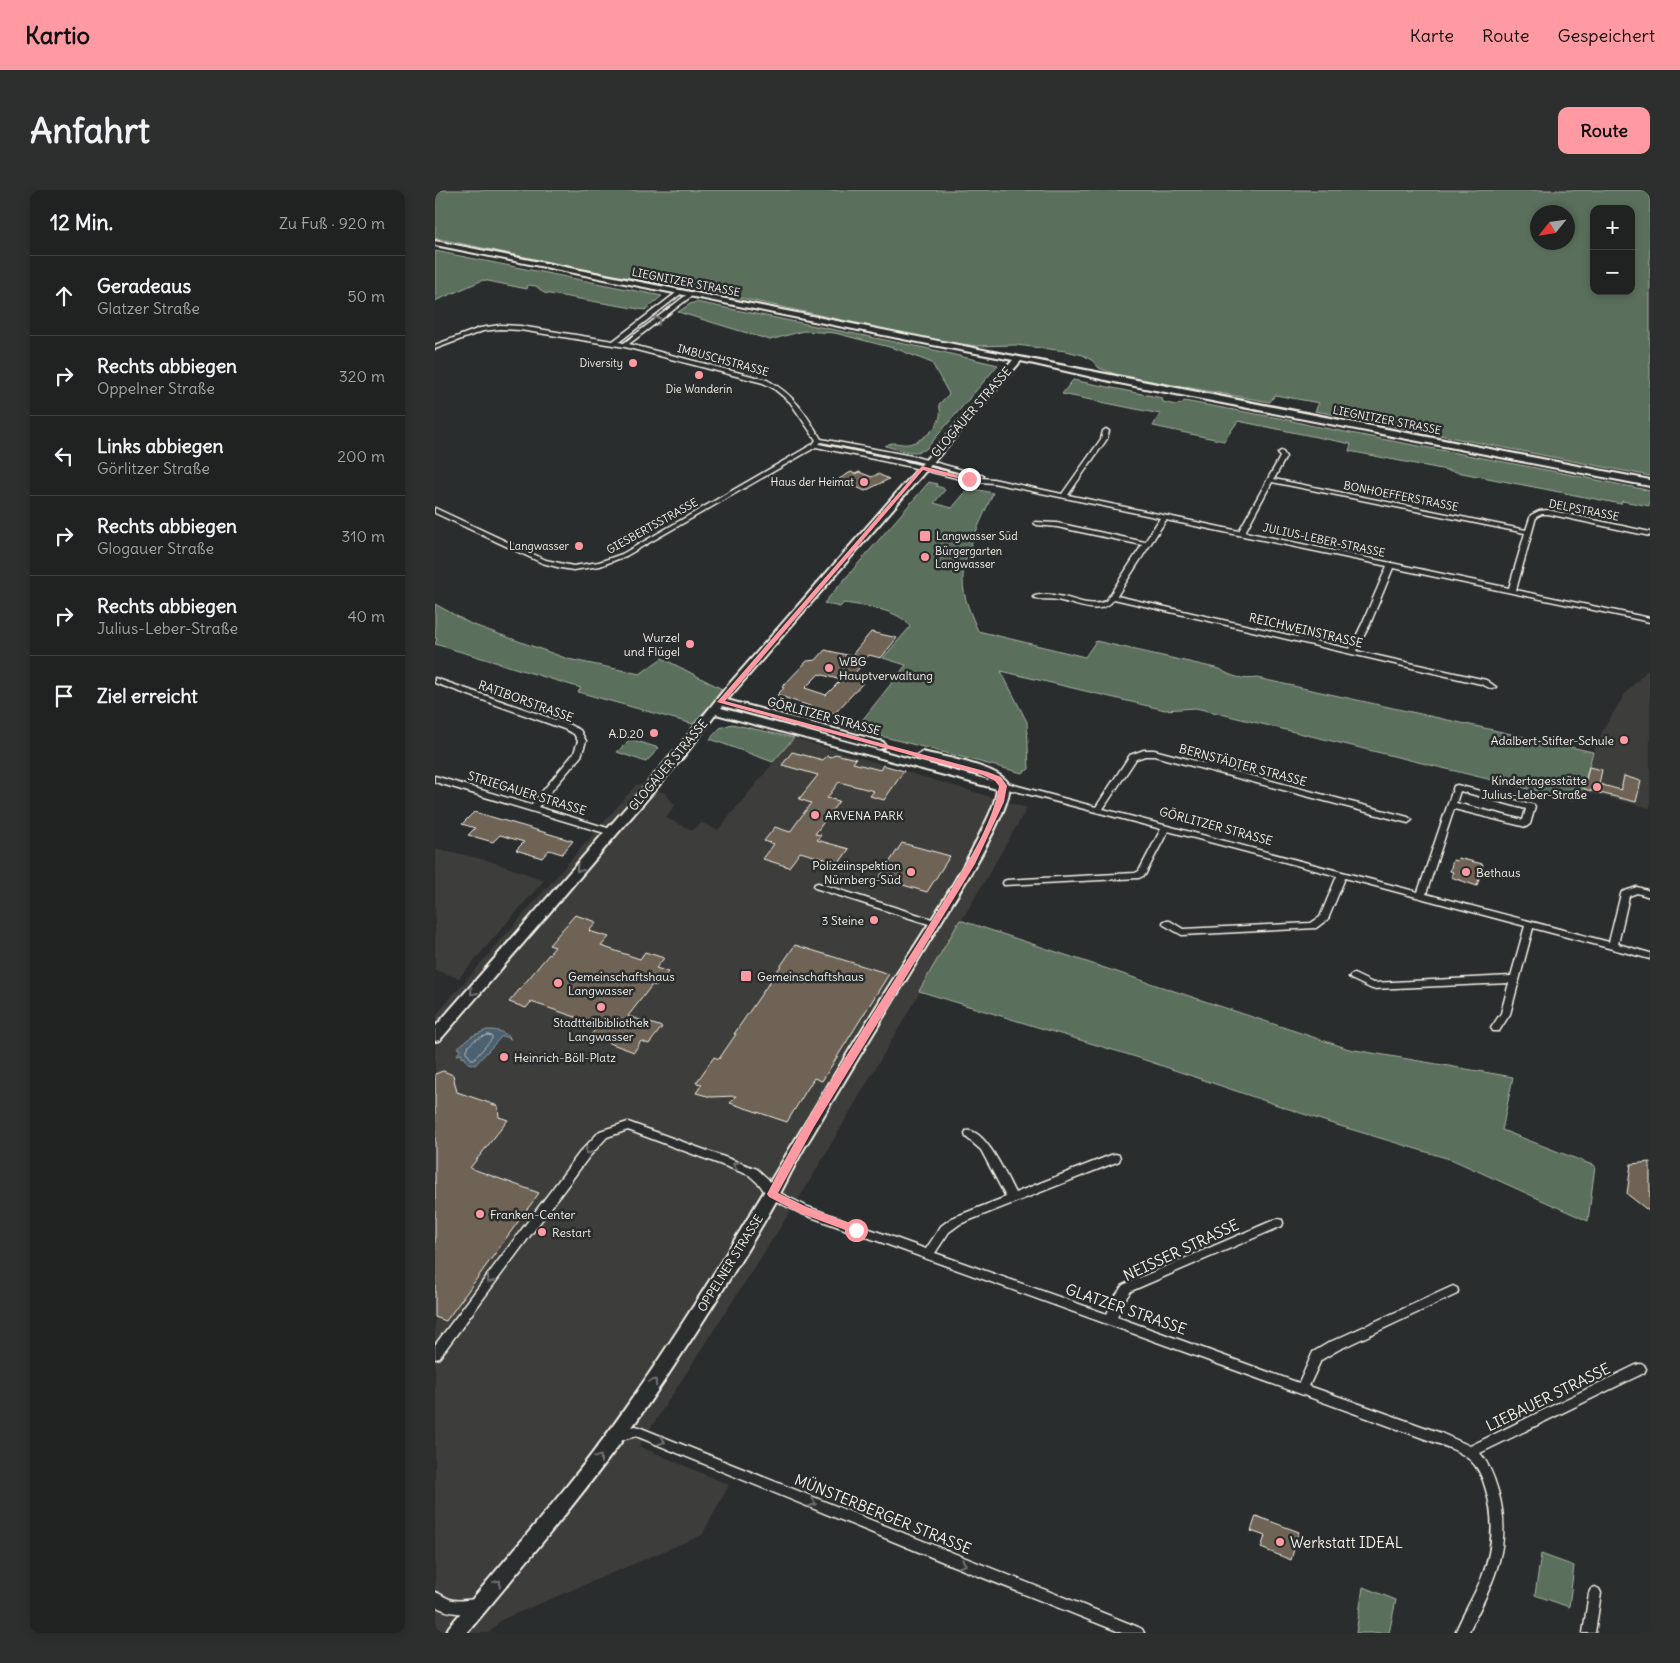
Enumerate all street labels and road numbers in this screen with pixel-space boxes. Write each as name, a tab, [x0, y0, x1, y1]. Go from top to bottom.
street label: LIEGNITZER STRASSE	[631, 265, 741, 299]
street label: IMBUSCHSTRASSE	[676, 341, 770, 379]
street label: GLOGAUER STRASSE	[928, 364, 1014, 460]
street label: LIEGNITZER STRASSE	[1332, 403, 1442, 437]
street label: BONHOEFFERSTRASSE	[1342, 478, 1460, 514]
street label: GIESBERTSSTRASSE	[604, 495, 700, 557]
street label: DELPSTRASSE	[1548, 496, 1620, 524]
street label: JULIUS-LEBER-STRASSE	[1262, 520, 1386, 560]
street label: REICHWEINSTRASSE	[1248, 610, 1364, 650]
street label: RATIBORSTRASSE	[477, 677, 575, 725]
street label: GÖRLITZER STRASSE	[766, 694, 882, 738]
street label: GLOGAUER STRASSE	[625, 716, 711, 814]
street label: BERNSTÄDTER STRASSE	[1178, 741, 1308, 789]
street label: STRIEGAUER STRASSE	[466, 768, 588, 818]
street label: GÖRLITZER STRASSE	[1158, 804, 1274, 848]
street label: OPPELNER STRASSE	[694, 1212, 766, 1314]
street label: NEISSER STRASSE	[1120, 1215, 1242, 1285]
street label: GLATZER STRASSE	[1063, 1279, 1189, 1339]
street label: LIEBAUER STRASSE	[1483, 1359, 1613, 1435]
street label: MÜNSTERBERGER STRASSE	[792, 1470, 974, 1558]

